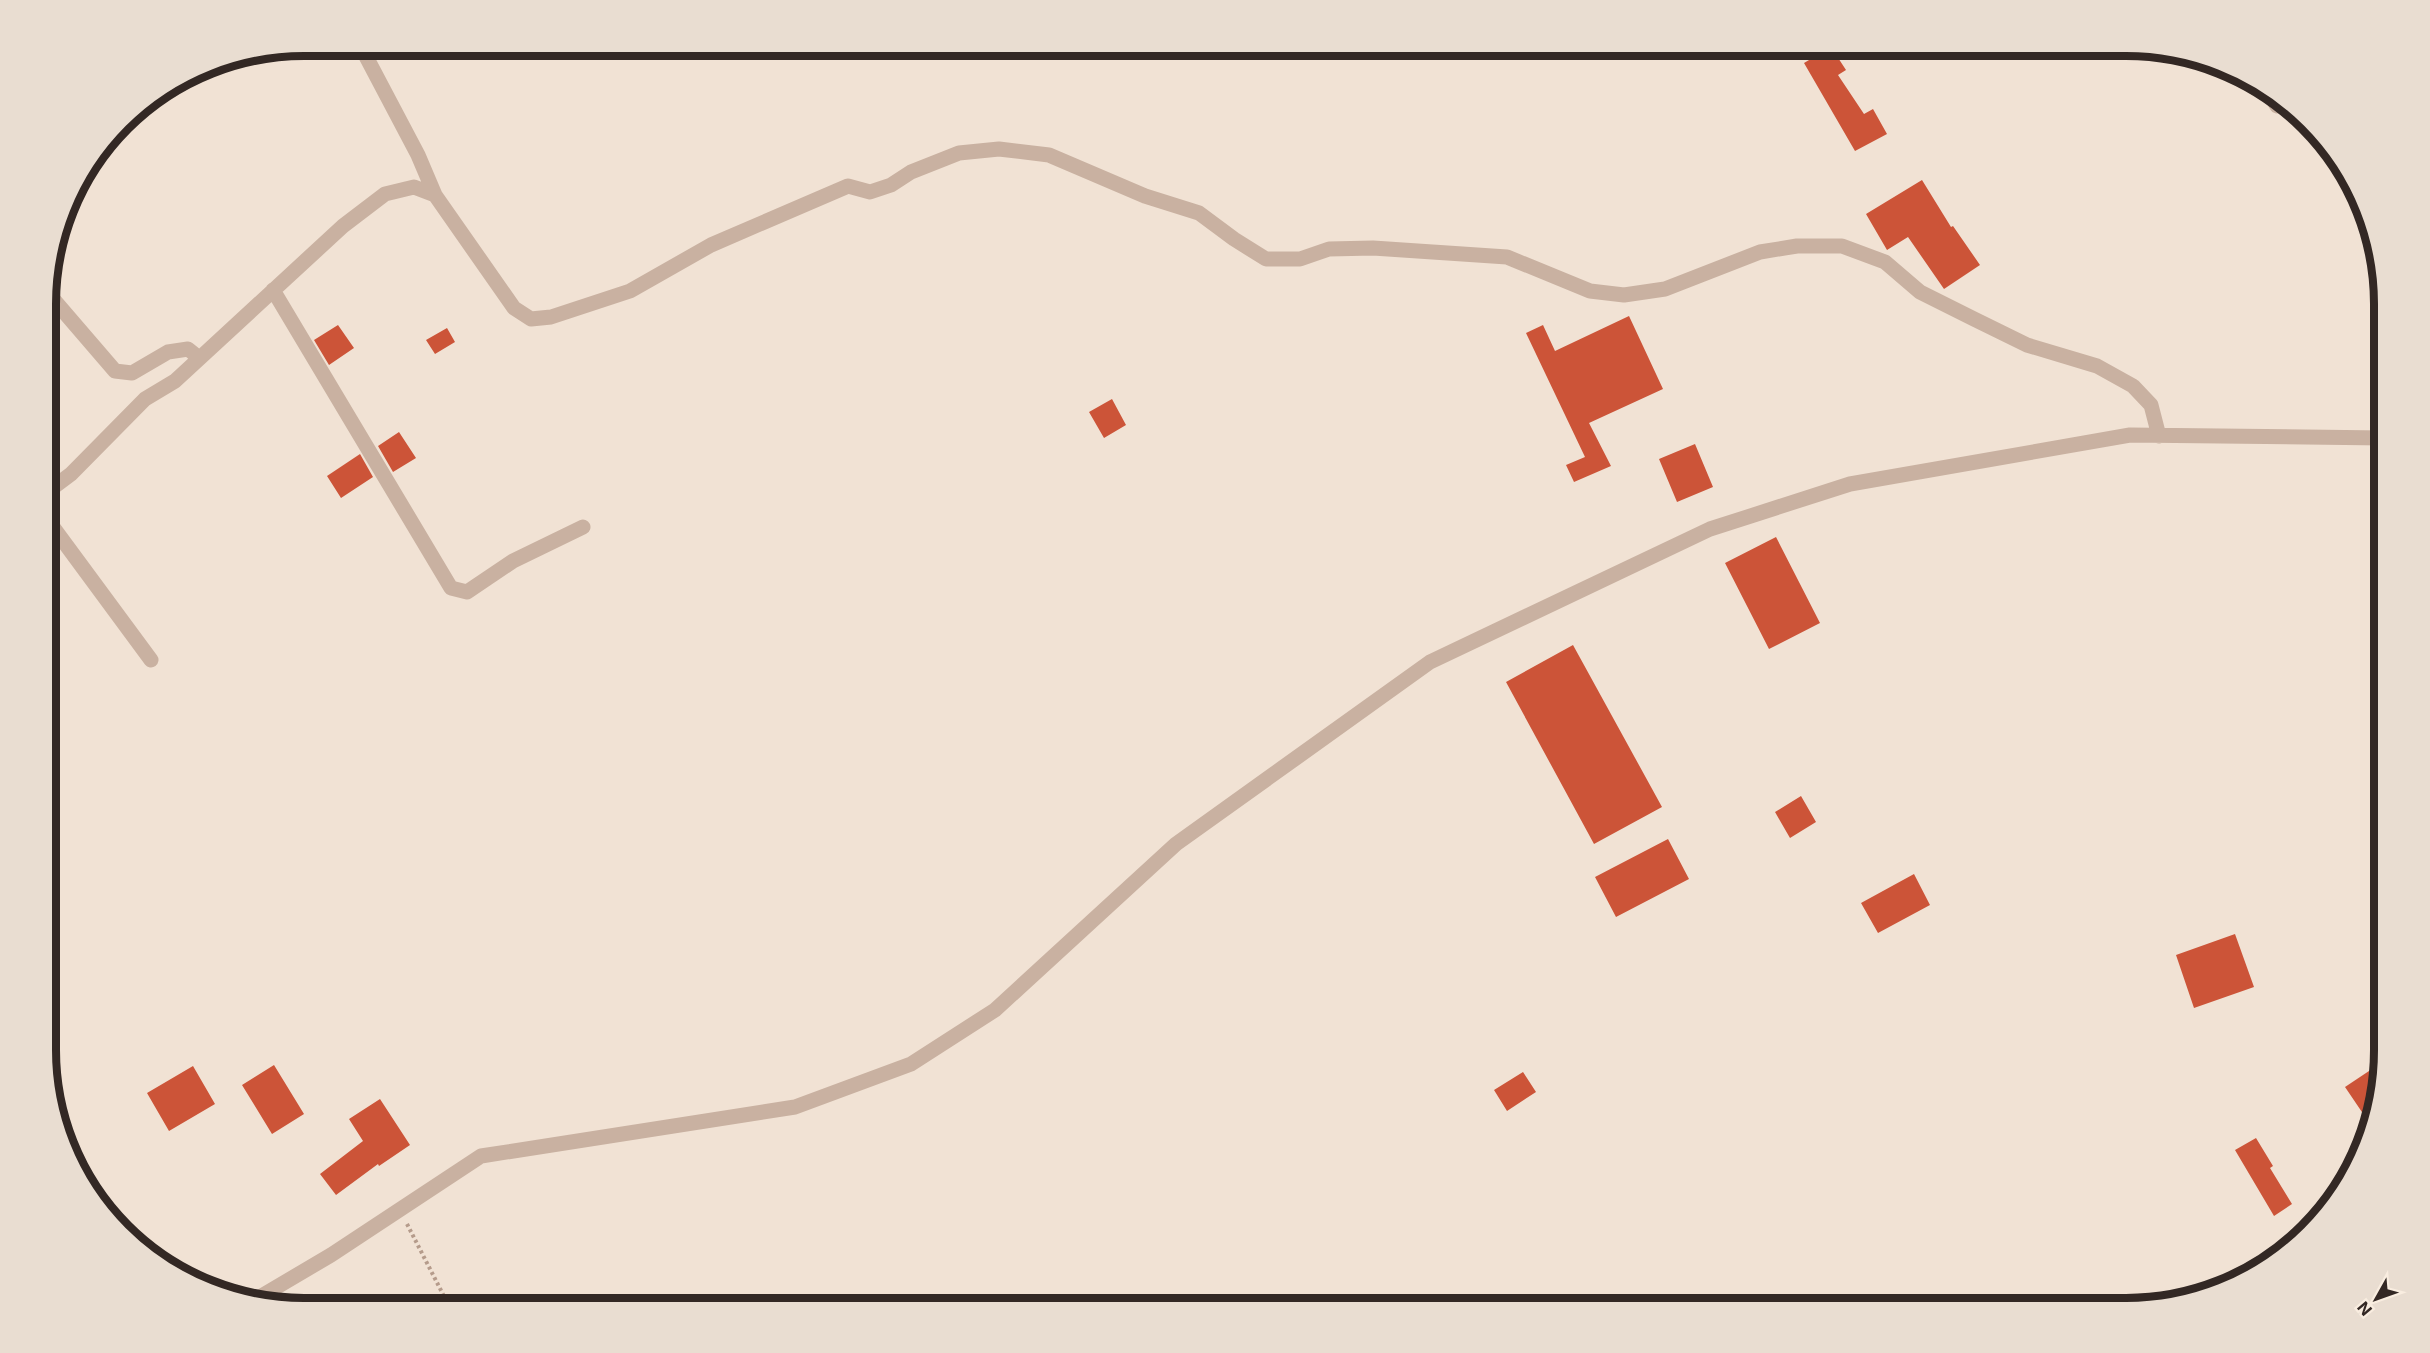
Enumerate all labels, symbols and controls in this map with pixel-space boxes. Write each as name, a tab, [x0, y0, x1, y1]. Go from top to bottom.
north arrow	[2346, 1269, 2406, 1329]
text: N	[2353, 1298, 2376, 1320]

